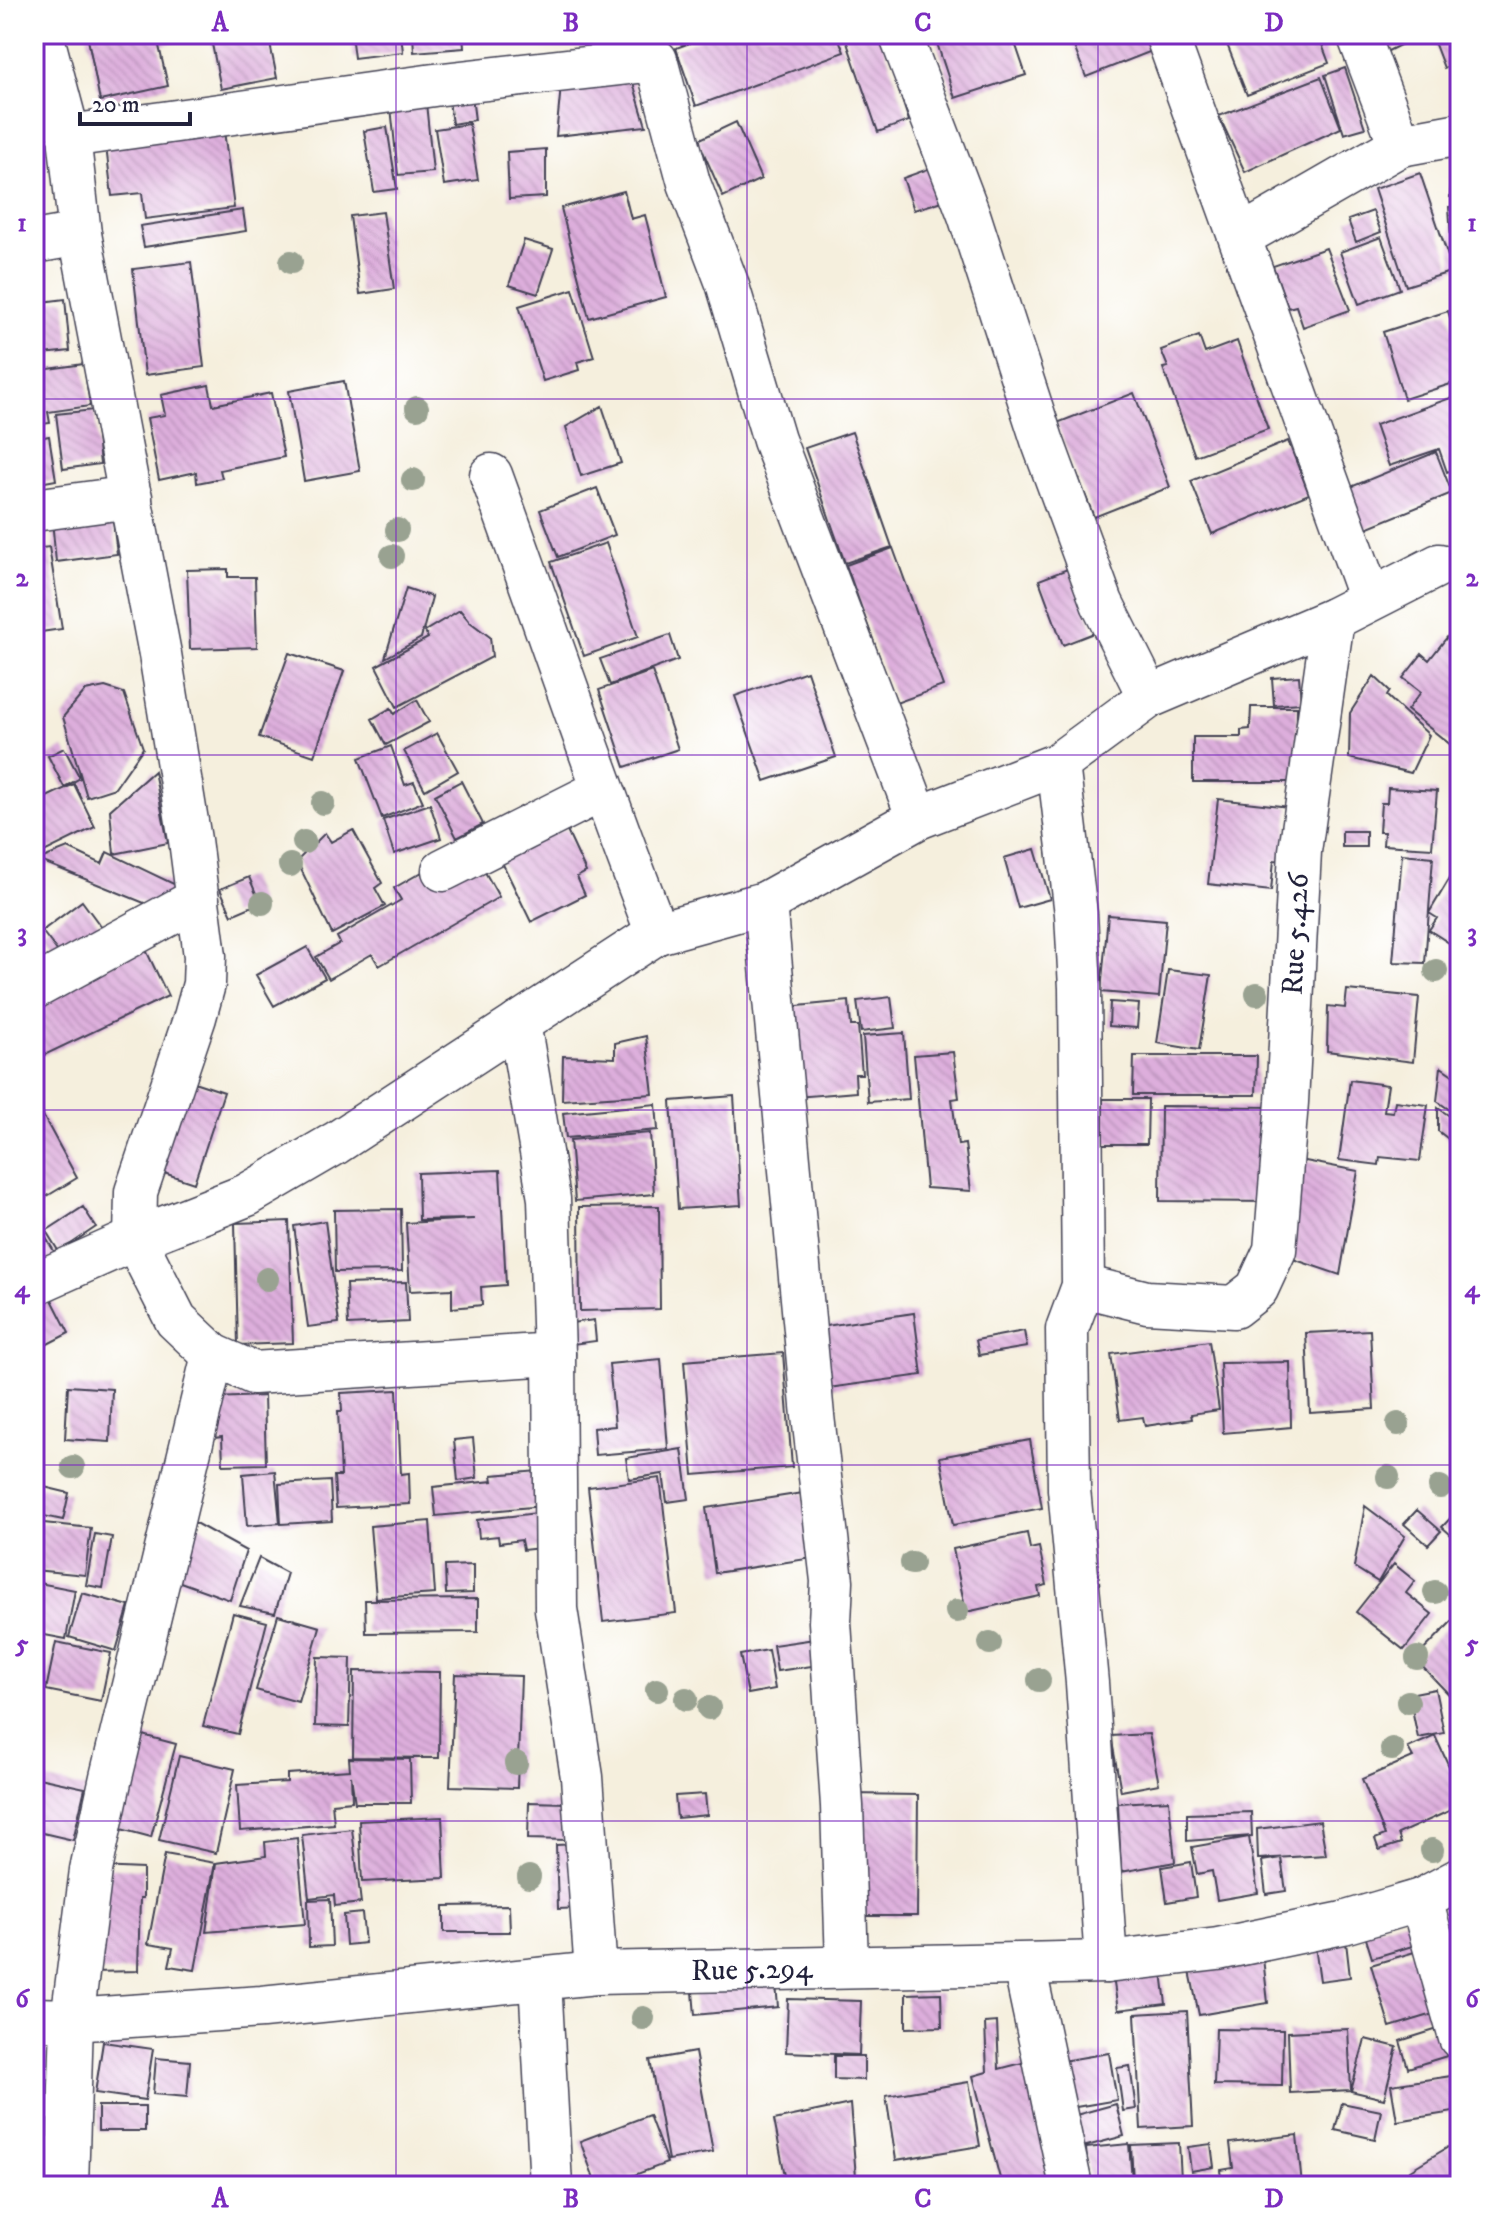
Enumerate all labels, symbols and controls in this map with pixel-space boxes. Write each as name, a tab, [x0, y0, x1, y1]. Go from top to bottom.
text: A	[211, 7, 230, 40]
text: B	[563, 7, 579, 40]
text: C	[914, 7, 932, 40]
text: D	[1264, 7, 1284, 40]
scale bar	[80, 76, 190, 126]
text: 20 m	[92, 90, 140, 120]
text: 1	[17, 207, 27, 240]
text: 1	[1467, 207, 1477, 240]
text: 2	[16, 562, 30, 595]
text: 2	[1466, 562, 1480, 595]
street label: Rue 5.426	[1274, 871, 1317, 996]
text: 3	[17, 917, 27, 950]
text: 3	[1467, 917, 1477, 950]
text: 4	[15, 1273, 31, 1306]
text: 4	[1465, 1273, 1481, 1306]
text: 5	[15, 1628, 29, 1661]
text: 5	[1465, 1628, 1479, 1661]
street label: Rue 5.294	[691, 1950, 814, 1989]
text: 6	[15, 1983, 30, 2016]
text: 6	[1465, 1983, 1480, 2016]
text: A	[211, 2183, 230, 2216]
text: B	[563, 2183, 579, 2216]
text: C	[914, 2183, 932, 2216]
text: D	[1264, 2183, 1284, 2216]

